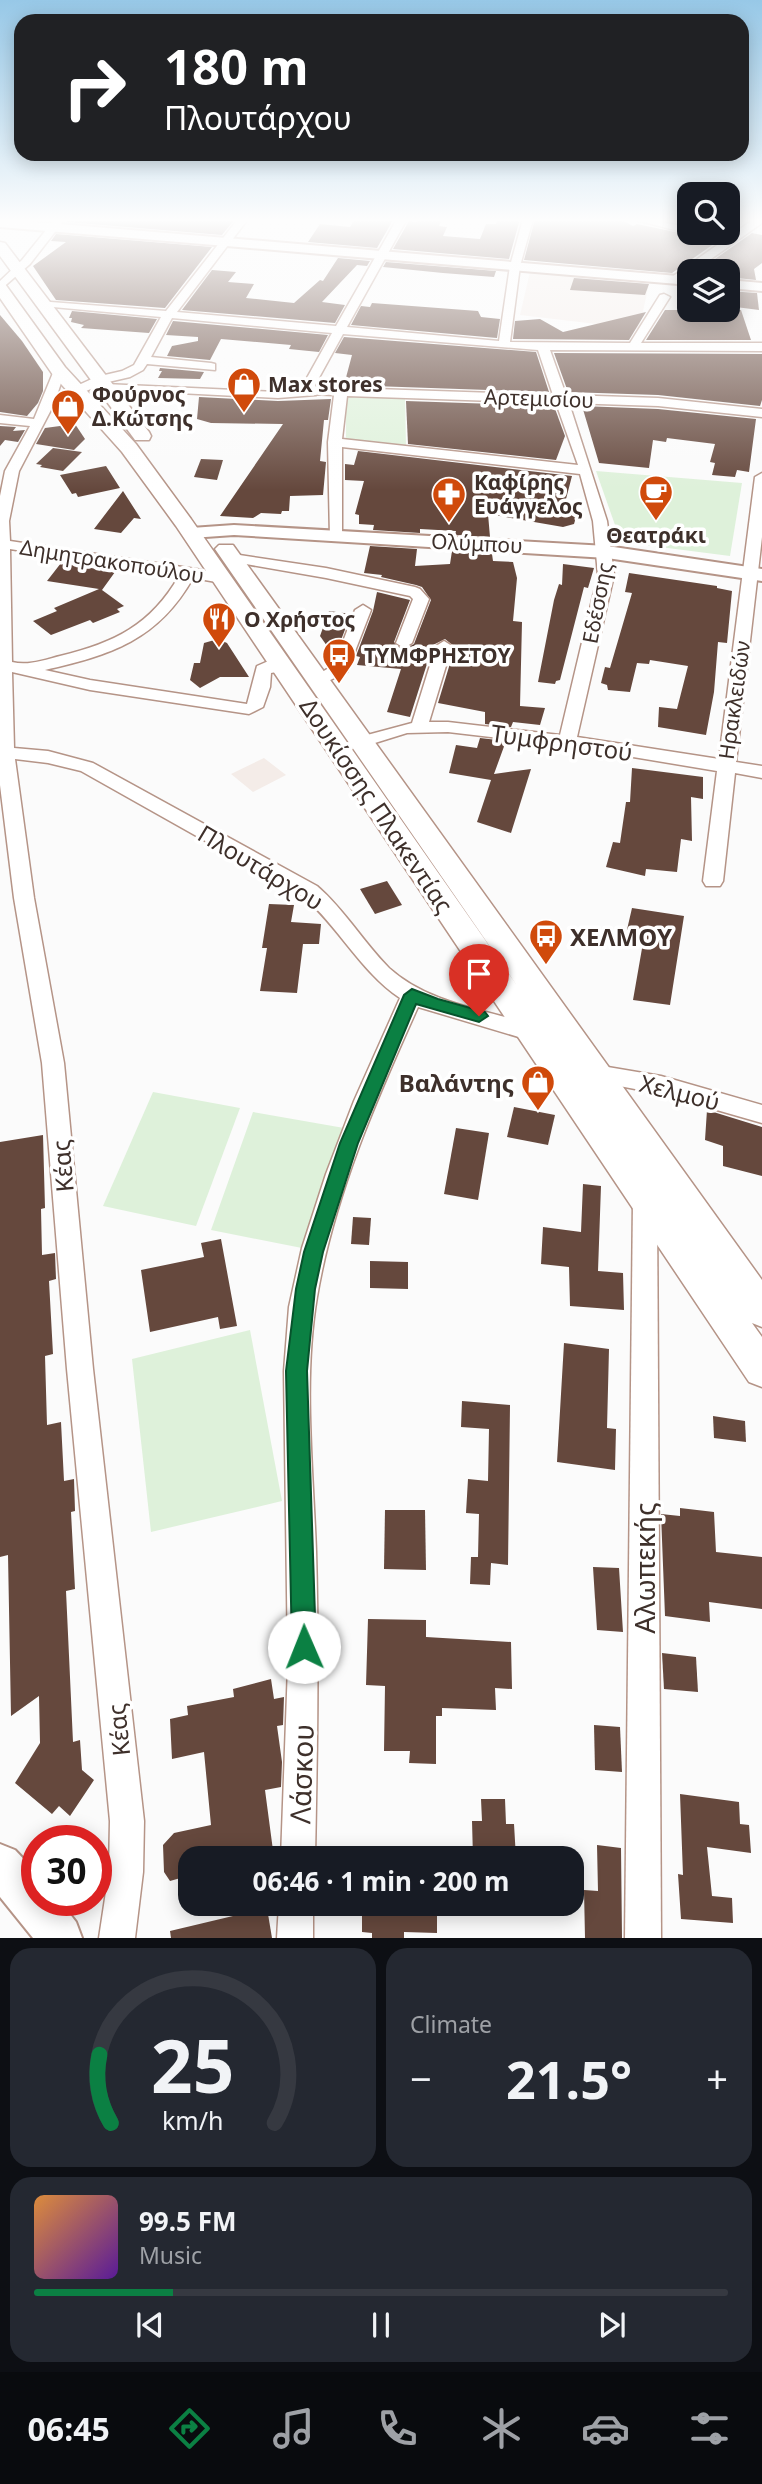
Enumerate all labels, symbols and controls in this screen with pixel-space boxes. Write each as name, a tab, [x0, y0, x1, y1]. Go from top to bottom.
text: 180 m	[164, 33, 309, 99]
icon: right	[49, 42, 140, 133]
text: Πλουτάρχου	[164, 96, 352, 139]
map controls	[677, 182, 740, 322]
button: search	[677, 182, 740, 245]
button: layers	[677, 259, 740, 322]
shop icon: Max stores	[225, 365, 263, 414]
place label: Max stores	[268, 370, 383, 398]
place label: Φούρνος Δ.Κώτσης	[92, 380, 193, 432]
street label: Αρτεμισίου	[484, 382, 594, 414]
shop icon: Φούρνος Δ.Κώτσης	[49, 387, 87, 436]
place label: Καφίρης Ευάγγελος	[474, 468, 583, 520]
cafe icon: Θεατράκι	[637, 473, 675, 522]
pharmacy icon: Καφίρης Ευάγγελος	[430, 475, 468, 524]
place label: Θεατράκι	[606, 521, 706, 549]
street label: Ολύμπου	[431, 527, 523, 559]
street label: Δημητρακοπούλου	[18, 533, 206, 589]
street label: Εδέσσης	[575, 560, 619, 646]
restaurant icon: Ο Χρήστος	[200, 600, 238, 649]
place label: Ο Χρήστος	[244, 605, 356, 633]
bus stop icon: ΤΥΜΦΡΗΣΤΟΥ	[320, 636, 358, 685]
street label: Ηρακλειδών	[712, 639, 756, 761]
place label: ΤΥΜΦΡΗΣΤΟΥ	[364, 641, 511, 669]
street label: Δουκίσσης Πλακεντίας	[293, 691, 461, 919]
street label: Τυμφρηστού	[489, 716, 635, 768]
street label: Πλουτάρχου	[192, 817, 330, 917]
bus stop icon: ΧΕΛΜΟΥ	[527, 917, 565, 966]
place label: ΧΕΛΜΟΥ	[570, 920, 673, 953]
pin	[449, 944, 509, 1016]
icon: arrive	[460, 955, 498, 993]
shop icon: Βαλάντης	[519, 1063, 557, 1112]
place label: Βαλάντης	[399, 1066, 514, 1099]
street label: Χελμού	[636, 1066, 724, 1118]
street label: Κέας	[43, 1139, 81, 1193]
street label: Αλωπεκής	[625, 1502, 663, 1634]
position arrow	[267, 1610, 341, 1684]
street label: Κέας	[99, 1702, 137, 1758]
street label: Λάσκου	[280, 1723, 322, 1825]
speed limit sign: 30	[21, 1825, 112, 1916]
text: 06:46 · 1 min · 200 m	[253, 1863, 509, 1899]
text: Climate	[410, 2008, 492, 2040]
text: 25	[151, 2016, 235, 2115]
text: 21.5°	[506, 2043, 632, 2114]
text: −	[410, 2052, 432, 2104]
text: +	[706, 2052, 728, 2104]
text: km/h	[162, 2103, 224, 2137]
text: 99.5 FM	[139, 2203, 236, 2239]
text: Music	[139, 2239, 202, 2271]
icon: previous	[131, 2306, 169, 2344]
icon: pause	[362, 2306, 400, 2344]
icon: next	[593, 2306, 631, 2344]
icon: directions	[165, 2404, 214, 2453]
icon: music	[269, 2404, 318, 2453]
icon: phone	[373, 2404, 422, 2453]
icon: climate	[477, 2404, 526, 2453]
icon: car	[581, 2404, 630, 2453]
icon: filters	[685, 2404, 734, 2453]
text: 06:45	[28, 2407, 110, 2450]

